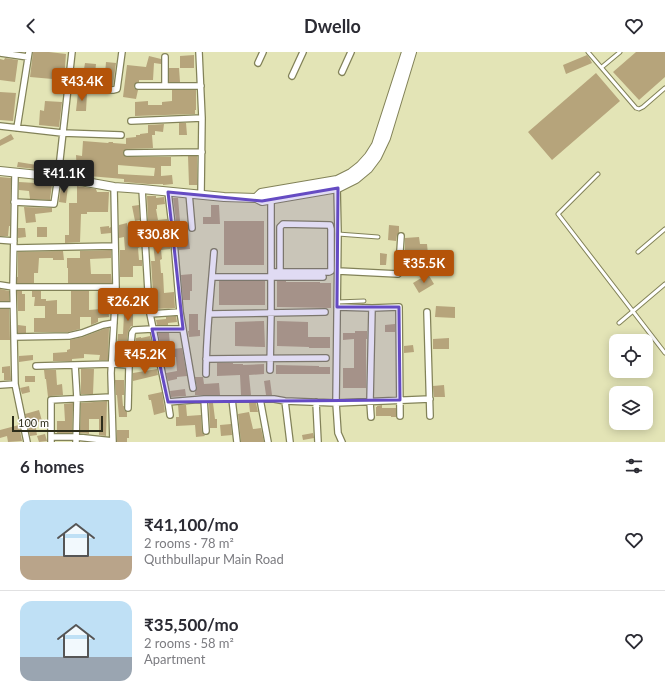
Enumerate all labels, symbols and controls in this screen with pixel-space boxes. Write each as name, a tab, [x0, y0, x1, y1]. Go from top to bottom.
icon: back	[20, 15, 42, 37]
text: Dwello	[304, 15, 361, 37]
icon: heart	[623, 15, 645, 37]
pin: ₹43.4K	[49, 68, 115, 102]
text: ₹43.4K	[61, 73, 103, 89]
pin: ₹41.1K	[31, 160, 97, 194]
text: ₹41.1K	[43, 165, 85, 181]
pin: ₹30.8K	[125, 221, 191, 255]
text: ₹30.8K	[137, 226, 179, 242]
pin: ₹35.5K	[391, 250, 457, 284]
text: ₹35.5K	[403, 255, 445, 271]
pin: ₹26.2K	[95, 288, 161, 322]
text: ₹26.2K	[107, 293, 149, 309]
map controls	[609, 334, 653, 430]
button: locate	[609, 334, 653, 378]
pin: ₹45.2K	[112, 341, 178, 375]
text: ₹45.2K	[124, 346, 166, 362]
button: layers	[609, 386, 653, 430]
scale bar	[12, 414, 103, 433]
text: 100 m	[18, 416, 49, 429]
icon: filters	[623, 455, 645, 477]
text: 6 homes	[20, 456, 84, 477]
text: ₹41,100/mo	[144, 514, 239, 535]
icon: home	[52, 516, 100, 564]
icon: heart	[623, 529, 645, 551]
text: 2 rooms · 78 m²	[144, 535, 234, 551]
text: Quthbullapur Main Road	[144, 551, 284, 567]
text: ₹35,500/mo	[144, 614, 239, 635]
icon: home	[52, 617, 100, 665]
icon: heart	[623, 630, 645, 652]
text: 2 rooms · 58 m²	[144, 635, 234, 651]
text: Apartment	[144, 651, 205, 667]

